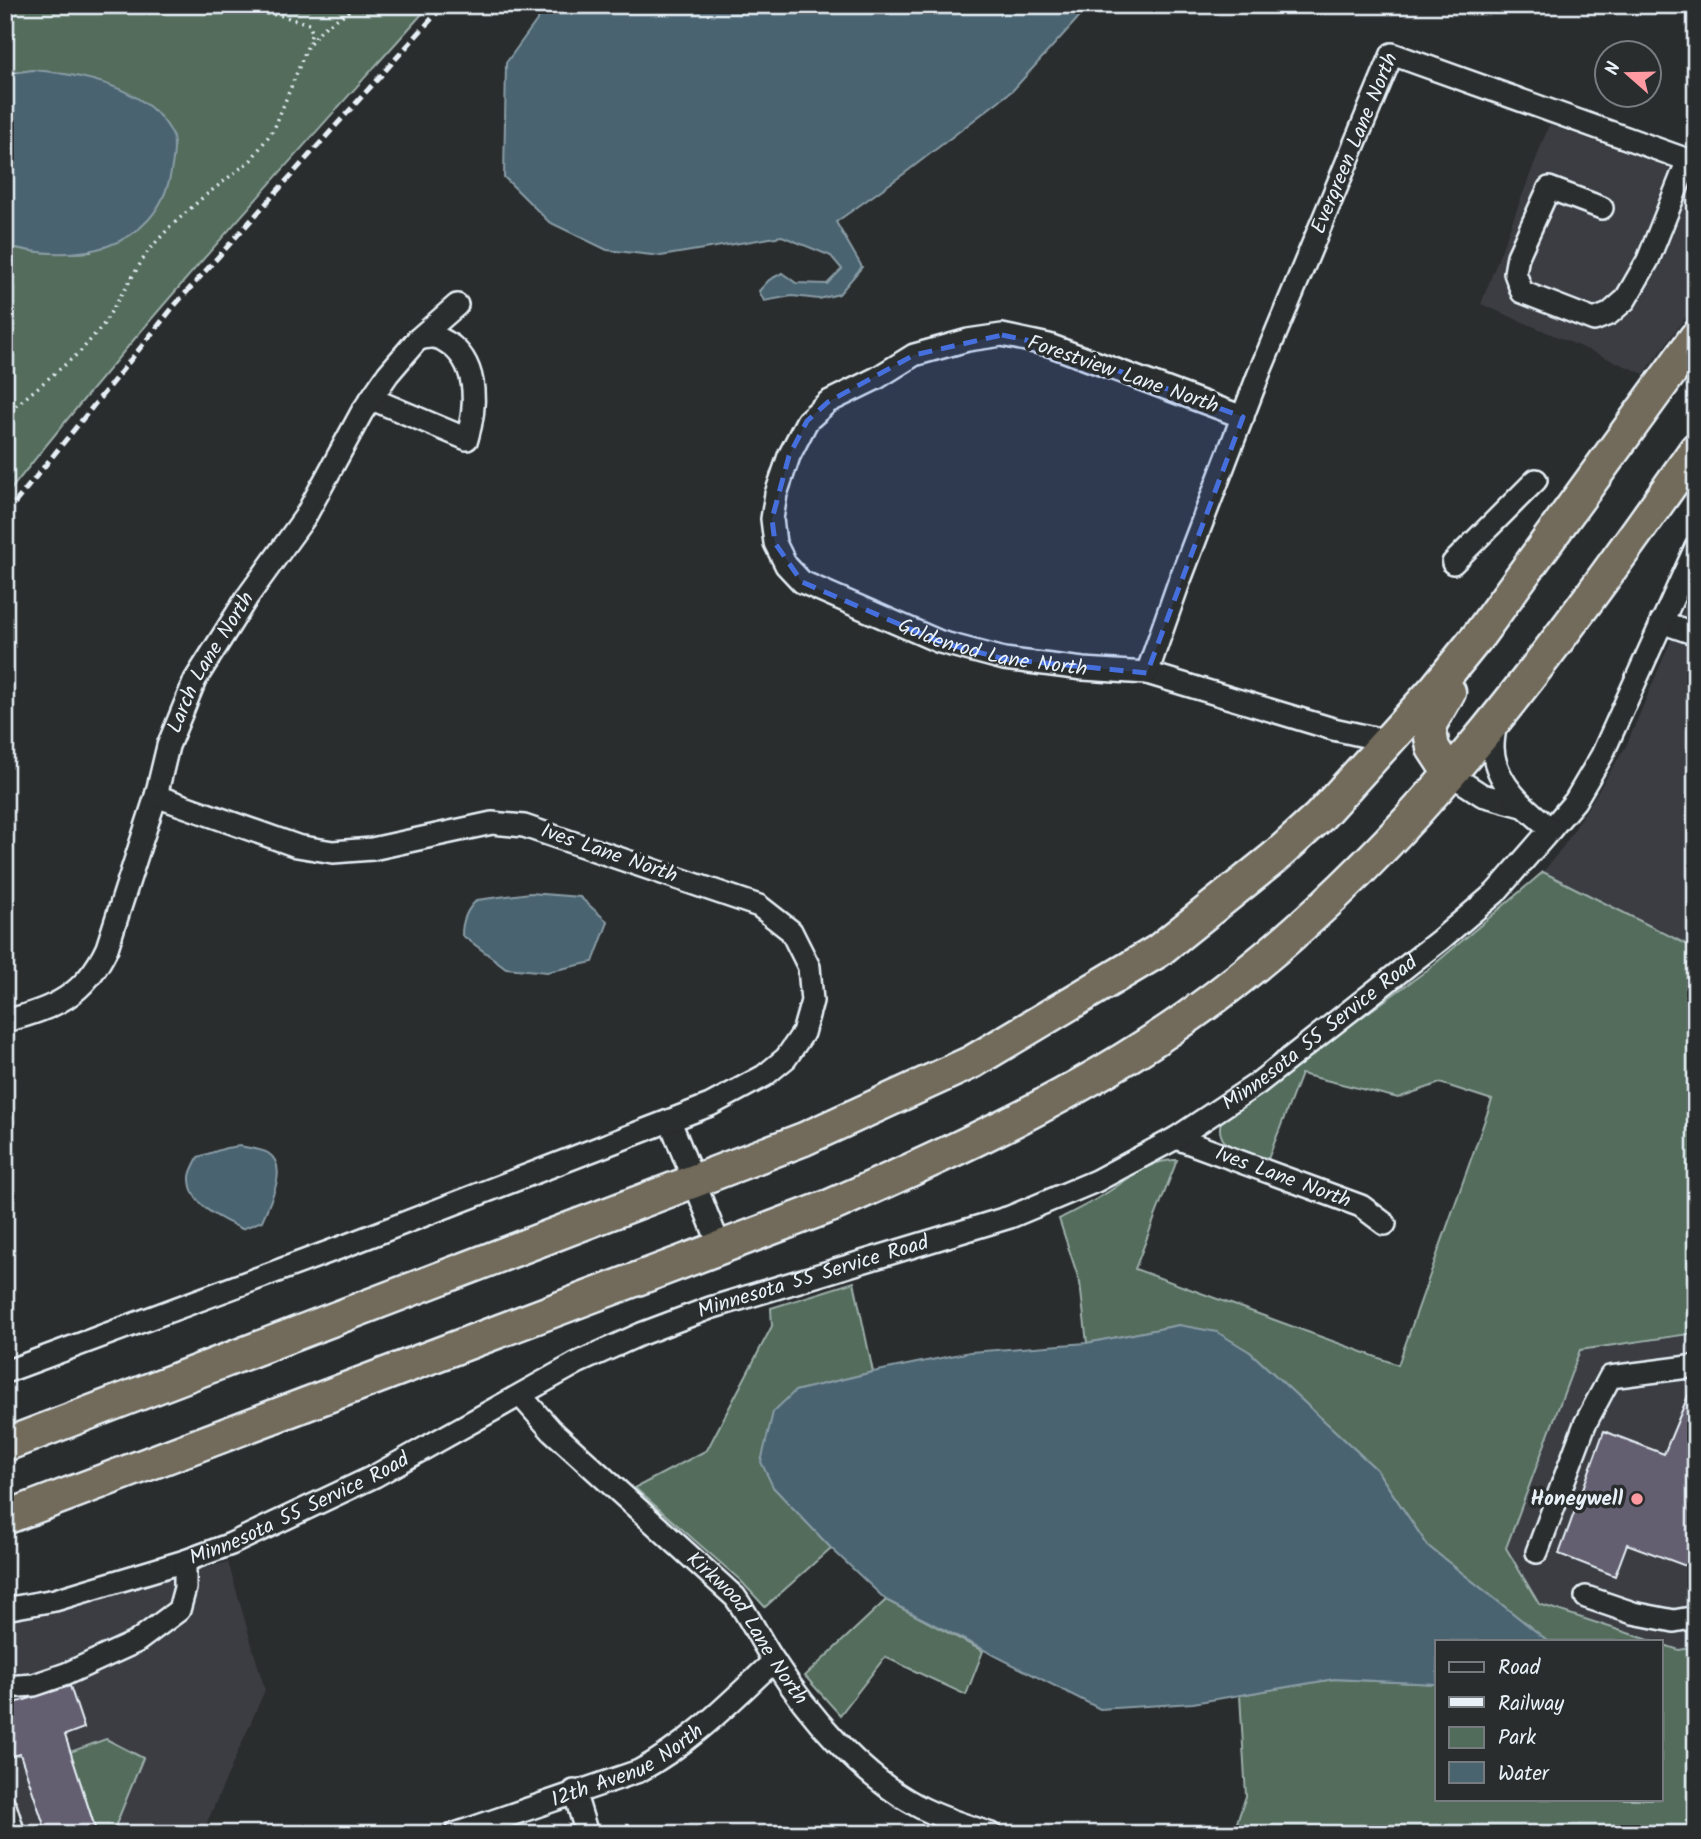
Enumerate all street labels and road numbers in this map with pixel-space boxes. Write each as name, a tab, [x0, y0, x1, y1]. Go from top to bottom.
street label: Evergreen Lane North	[1302, 48, 1407, 239]
street label: Forestview Lane North	[1023, 327, 1223, 423]
street label: Larch Lane North	[158, 585, 263, 738]
street label: Goldenrod Lane North	[893, 609, 1089, 686]
street label: Ives Lane North	[536, 815, 682, 893]
street label: Minnesota 55 Service Road	[1215, 946, 1425, 1119]
street label: Ives Lane North	[1210, 1137, 1356, 1217]
street label: Minnesota 55 Service Road	[693, 1226, 933, 1328]
street label: Minnesota 55 Service Road	[184, 1443, 416, 1575]
street label: Kirkwood Lane North	[679, 1544, 816, 1712]
street label: 12th Avenue North	[547, 1716, 711, 1816]

